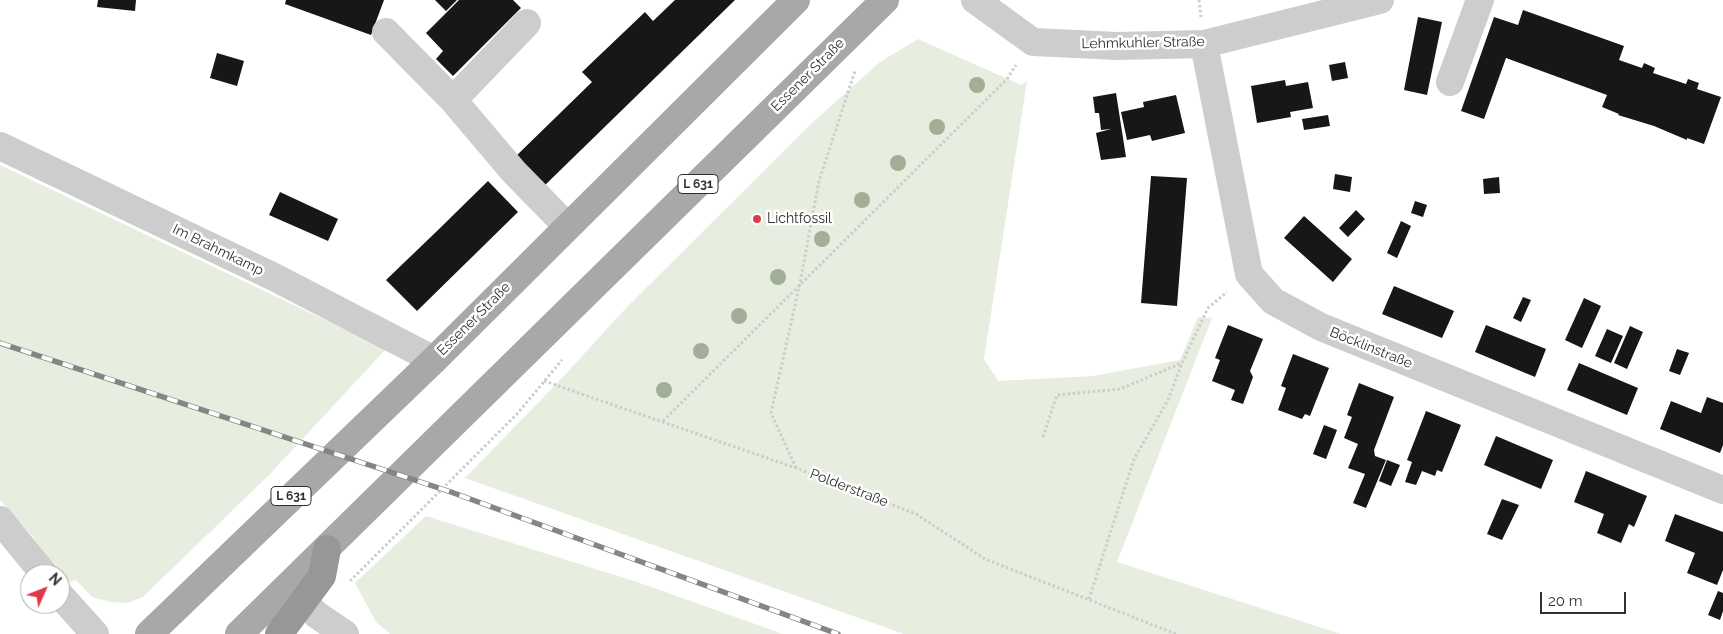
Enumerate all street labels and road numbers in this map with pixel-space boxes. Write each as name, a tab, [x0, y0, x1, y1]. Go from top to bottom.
street label: Lehmkuhler Straße	[1081, 34, 1205, 52]
street label: Essener Straße	[768, 35, 848, 115]
road number: L 631	[678, 174, 718, 193]
street label: Im Brahmkamp	[170, 221, 266, 279]
street label: Essener Straße	[434, 279, 514, 359]
street label: Böcklinstraße	[1327, 324, 1415, 372]
street label: Polderstraße	[808, 465, 890, 511]
road number: L 631	[271, 486, 311, 506]

